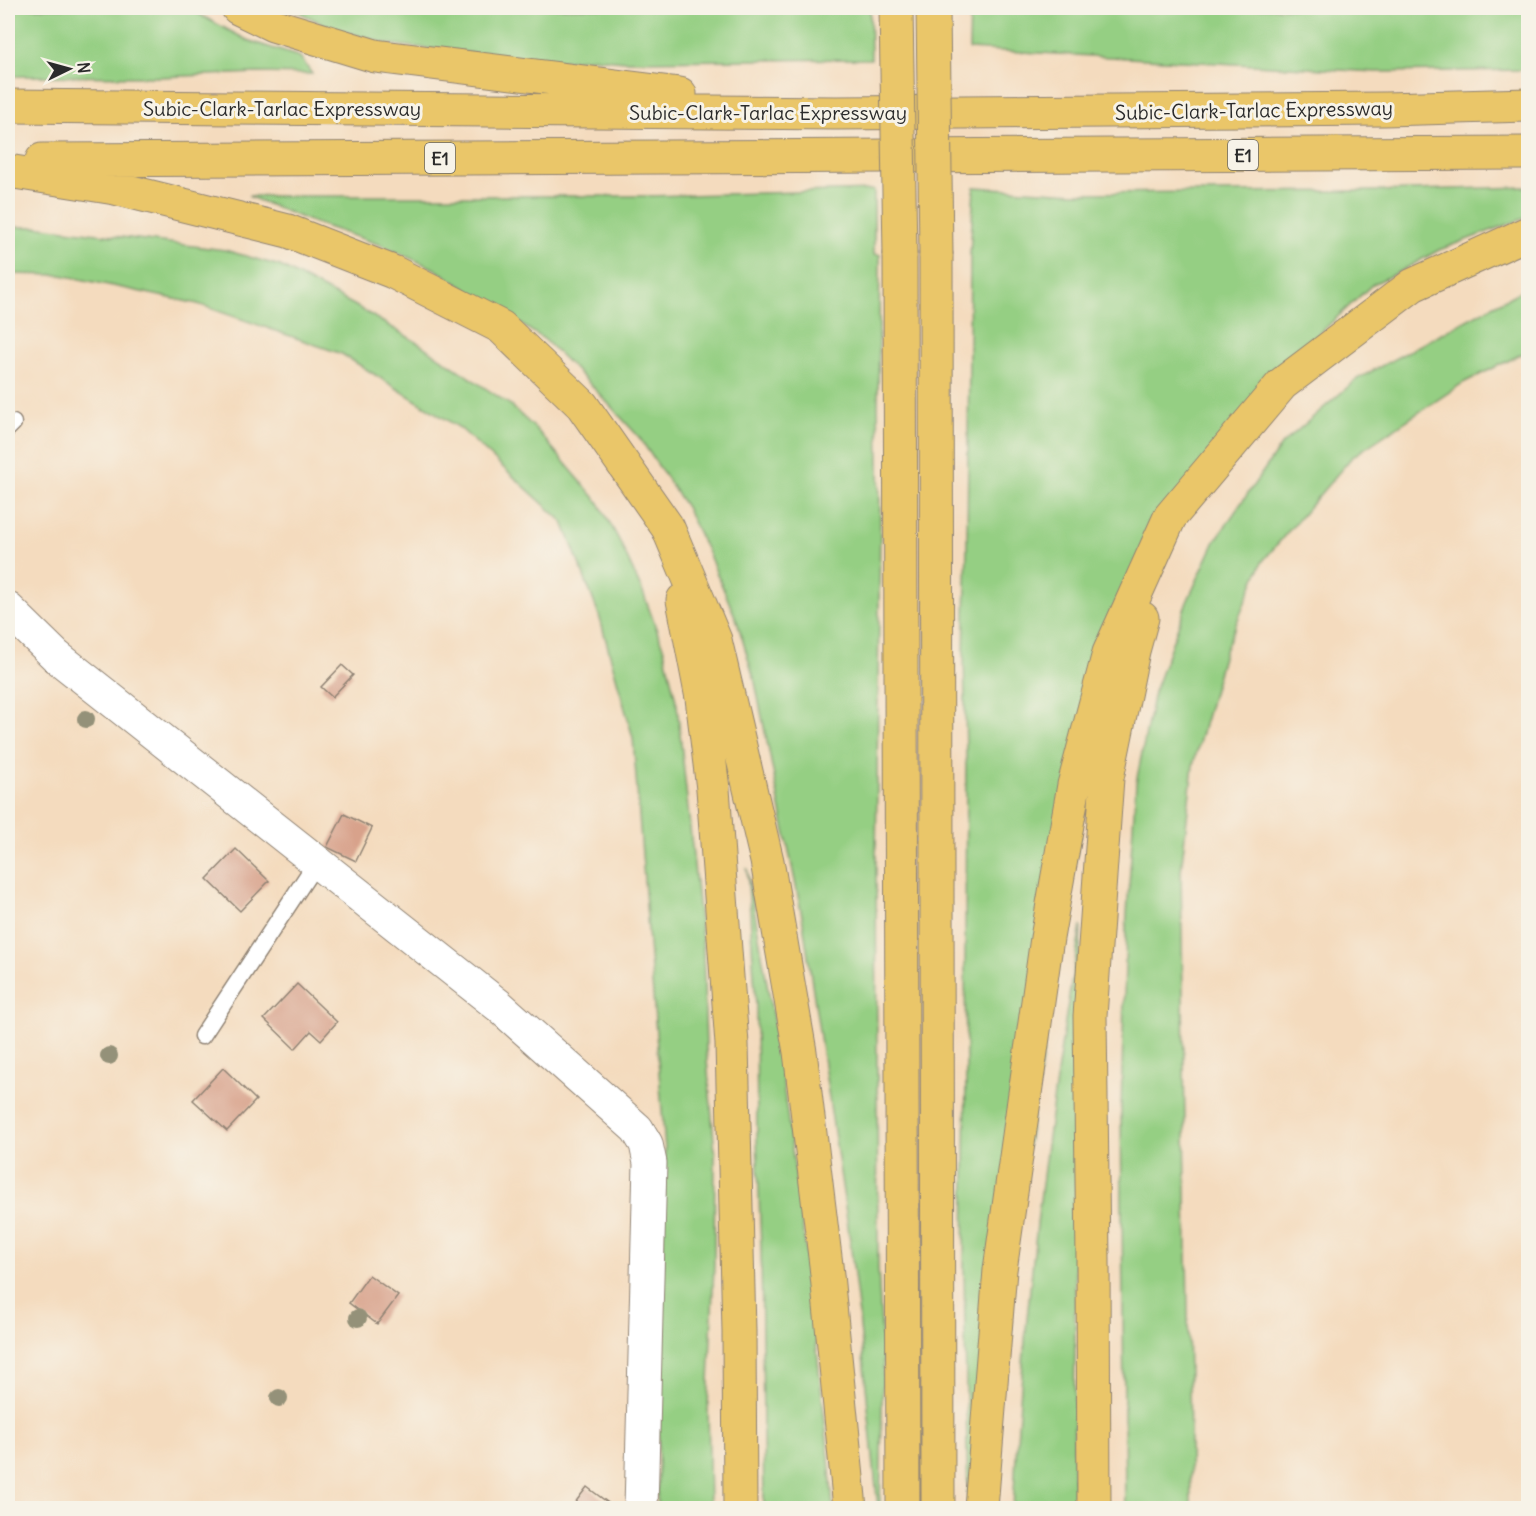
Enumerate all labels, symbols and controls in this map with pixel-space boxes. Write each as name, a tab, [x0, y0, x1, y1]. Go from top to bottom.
north arrow	[39, 39, 99, 99]
text: N	[73, 61, 94, 74]
street label: Subic-Clark-Tarlac Expressway	[1115, 95, 1393, 125]
street label: Subic-Clark-Tarlac Expressway	[143, 96, 421, 121]
street label: Subic-Clark-Tarlac Expressway	[629, 100, 907, 125]
road number: E1	[1228, 140, 1258, 170]
road number: E1	[425, 143, 455, 173]

